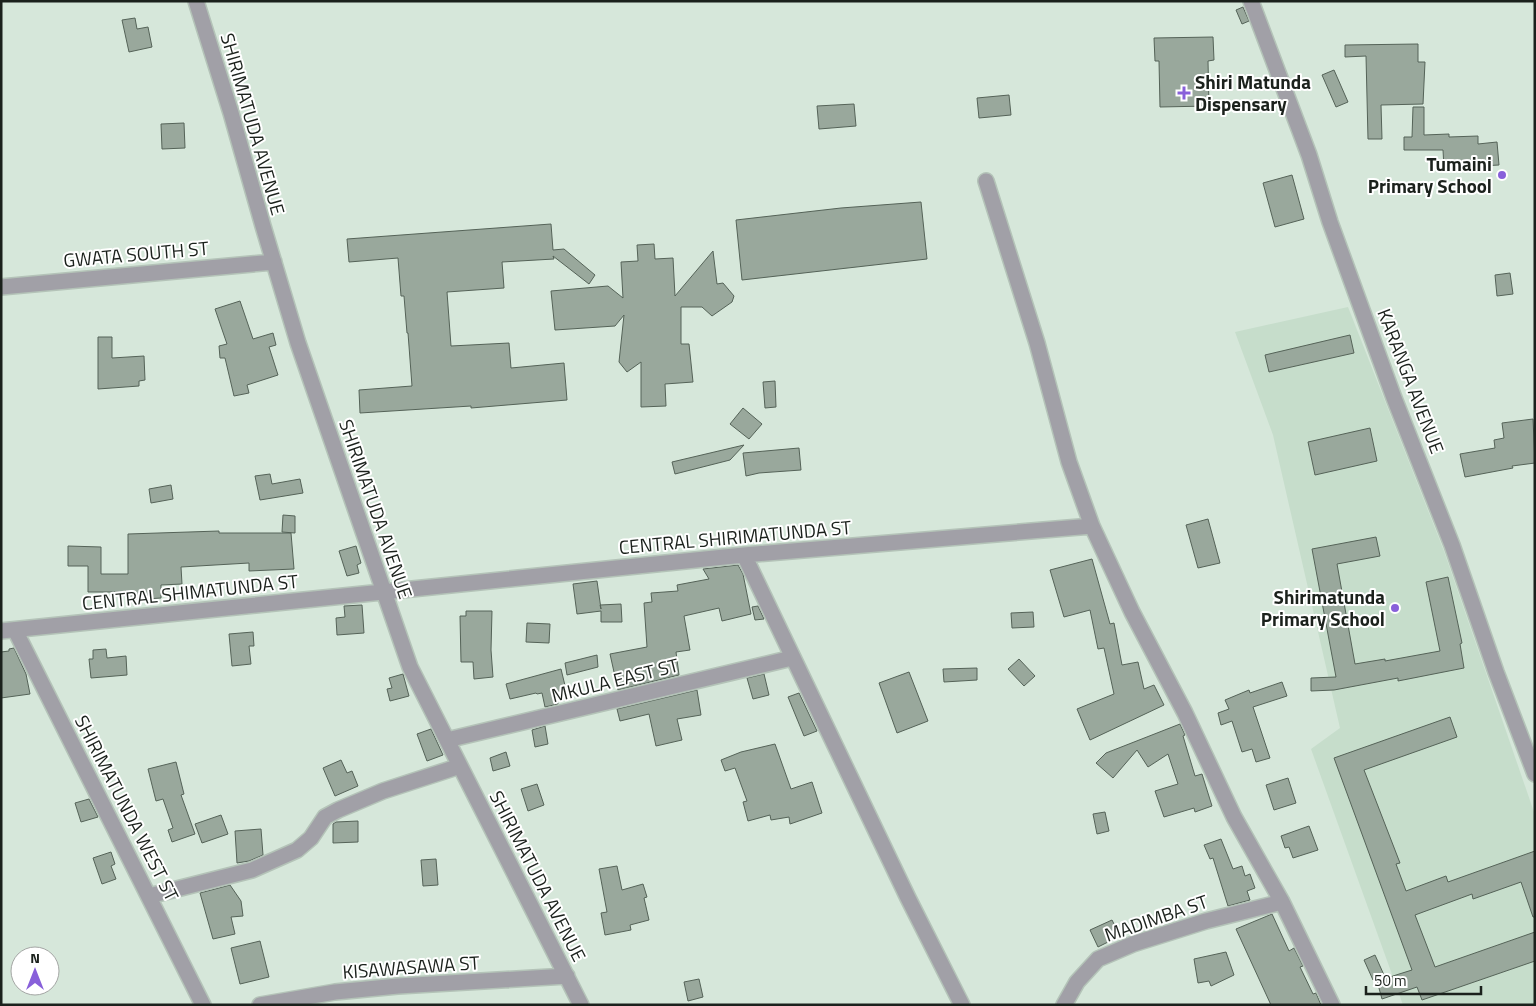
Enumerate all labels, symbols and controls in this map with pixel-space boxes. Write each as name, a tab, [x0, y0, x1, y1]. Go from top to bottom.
street label: SHIRIMATUDA AVENUE	[214, 29, 293, 218]
place label: Shiri Matunda Dispensary	[1195, 67, 1311, 118]
marker: Shiri Matunda Dispensary	[1177, 86, 1191, 100]
place label: Tumaini Primary School	[1368, 149, 1492, 200]
marker: Tumaini Primary School	[1496, 169, 1508, 181]
street label: GWATA SOUTH ST	[62, 233, 210, 274]
street label: KARANGA AVENUE	[1371, 304, 1452, 457]
street label: SHIRIMATUDA AVENUE	[332, 415, 421, 603]
street label: CENTRAL SHIRIMATUNDA ST	[617, 512, 852, 561]
street label: CENTRAL SHIMATUNDA ST	[81, 566, 299, 617]
place label: Shirimatunda Primary School	[1261, 582, 1385, 633]
marker: Shirimatunda Primary School	[1389, 602, 1401, 614]
street label: MKULA EAST ST	[548, 650, 681, 709]
street label: SHIRIMATUNDA WEST ST	[68, 710, 187, 906]
street label: SHIRIMATUDA AVENUE	[483, 785, 594, 966]
street label: MADIMBA ST	[1100, 886, 1211, 949]
north arrow	[10, 946, 60, 996]
text: N	[30, 947, 40, 968]
street label: KISAWASAWA ST	[341, 947, 480, 986]
scale bar	[1366, 964, 1481, 996]
text: 50 m	[1374, 969, 1407, 992]

